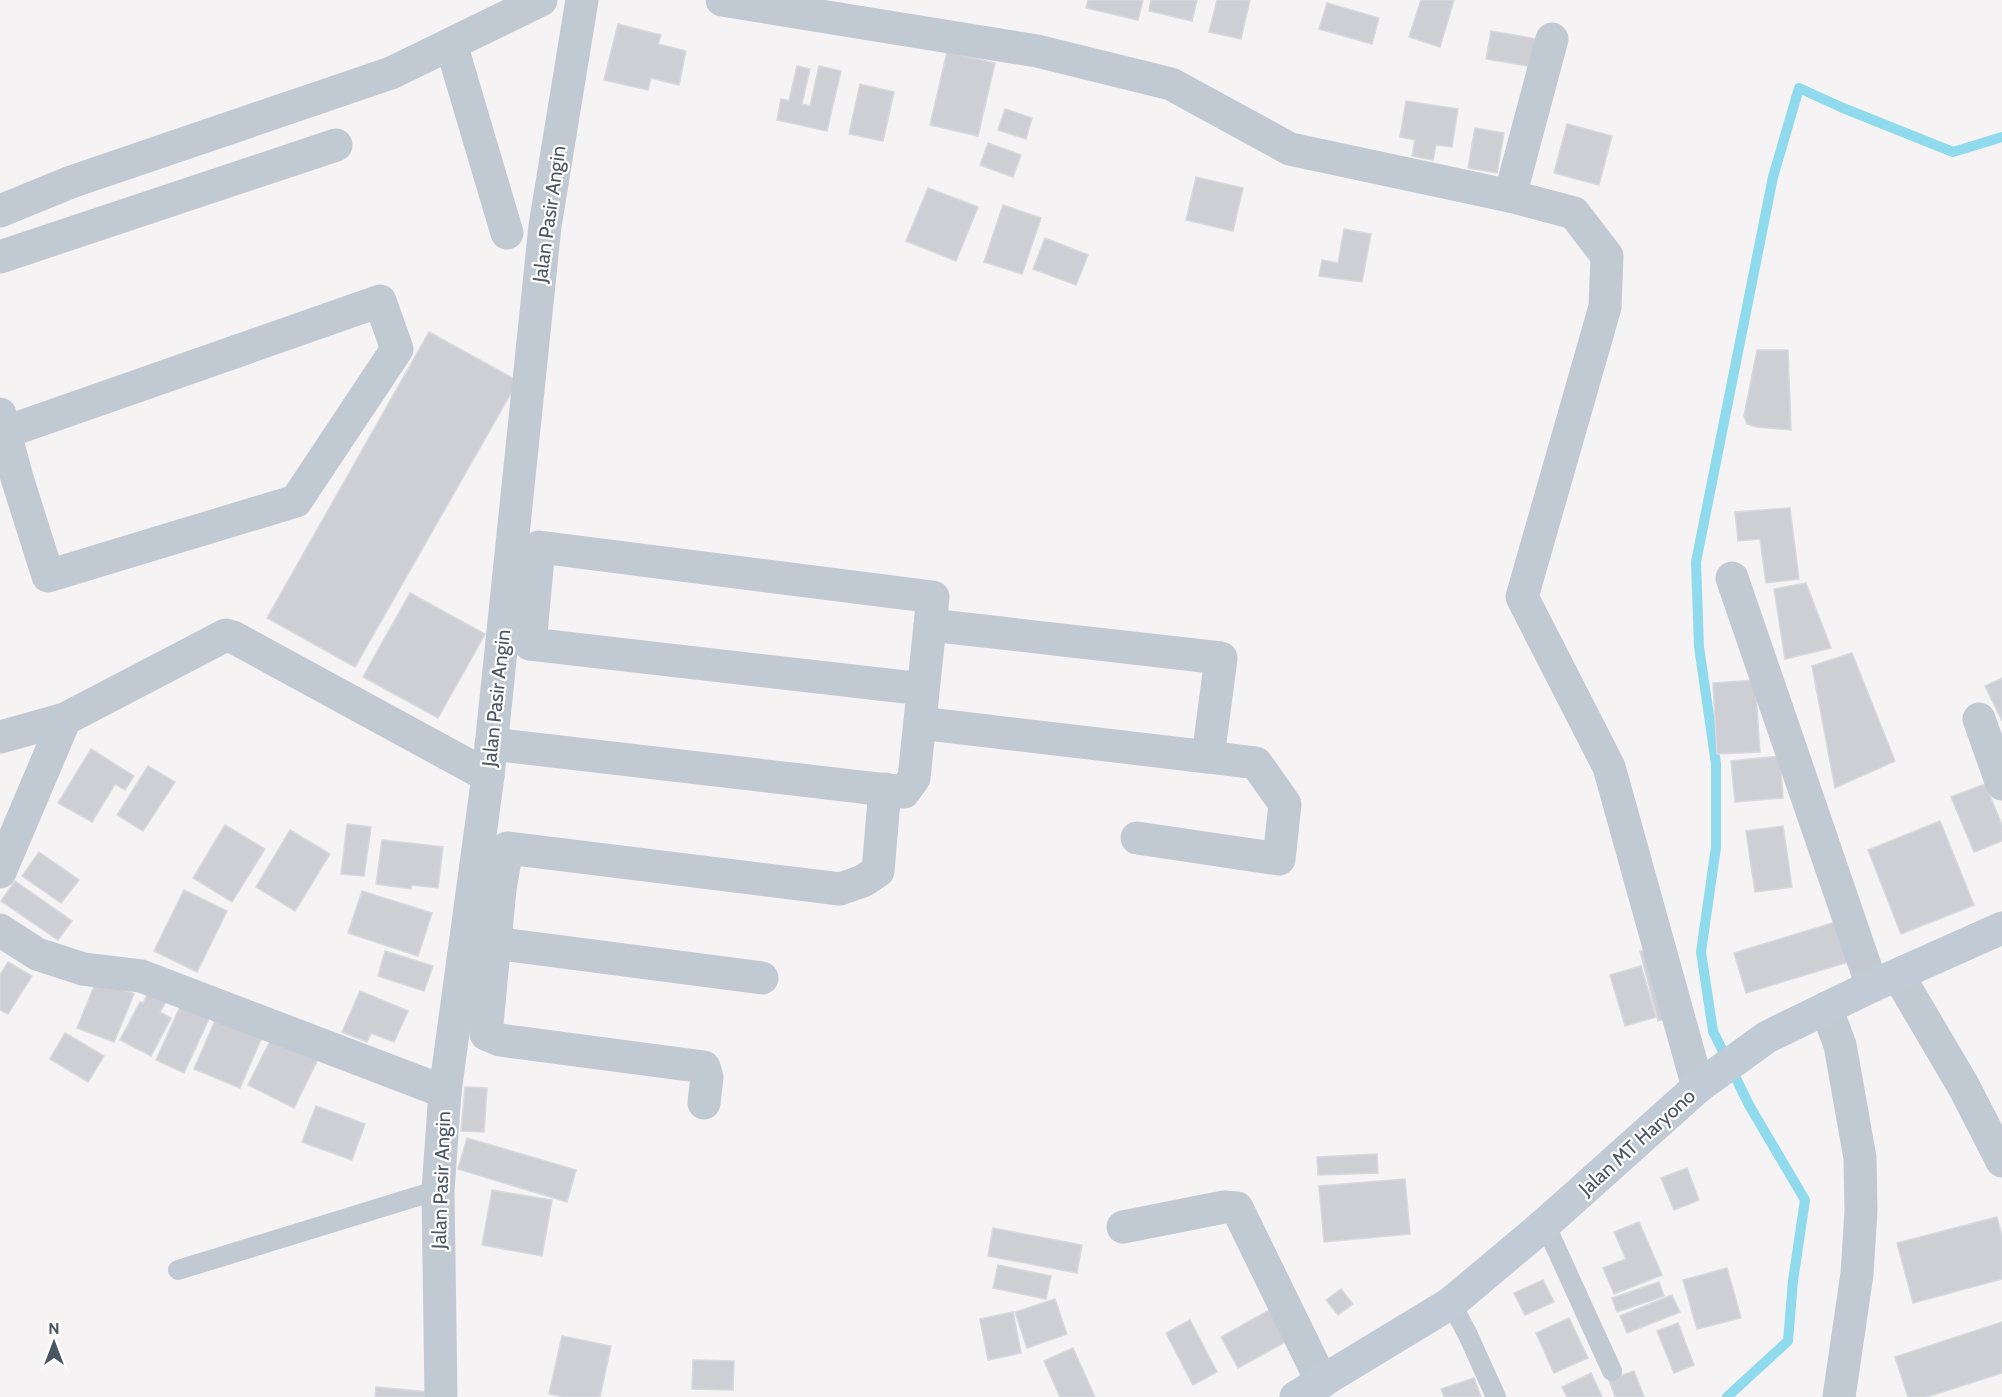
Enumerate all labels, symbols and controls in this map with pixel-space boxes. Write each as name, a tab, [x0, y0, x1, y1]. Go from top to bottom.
street label: Jalan Pasir Angin	[527, 144, 570, 285]
street label: Jalan Pasir Angin	[477, 628, 515, 769]
street label: Jalan MT Haryono	[1573, 1083, 1700, 1201]
street label: Jalan Pasir Angin	[427, 1111, 455, 1250]
north arrow	[24, 1313, 84, 1373]
text: N	[48, 1319, 60, 1338]

